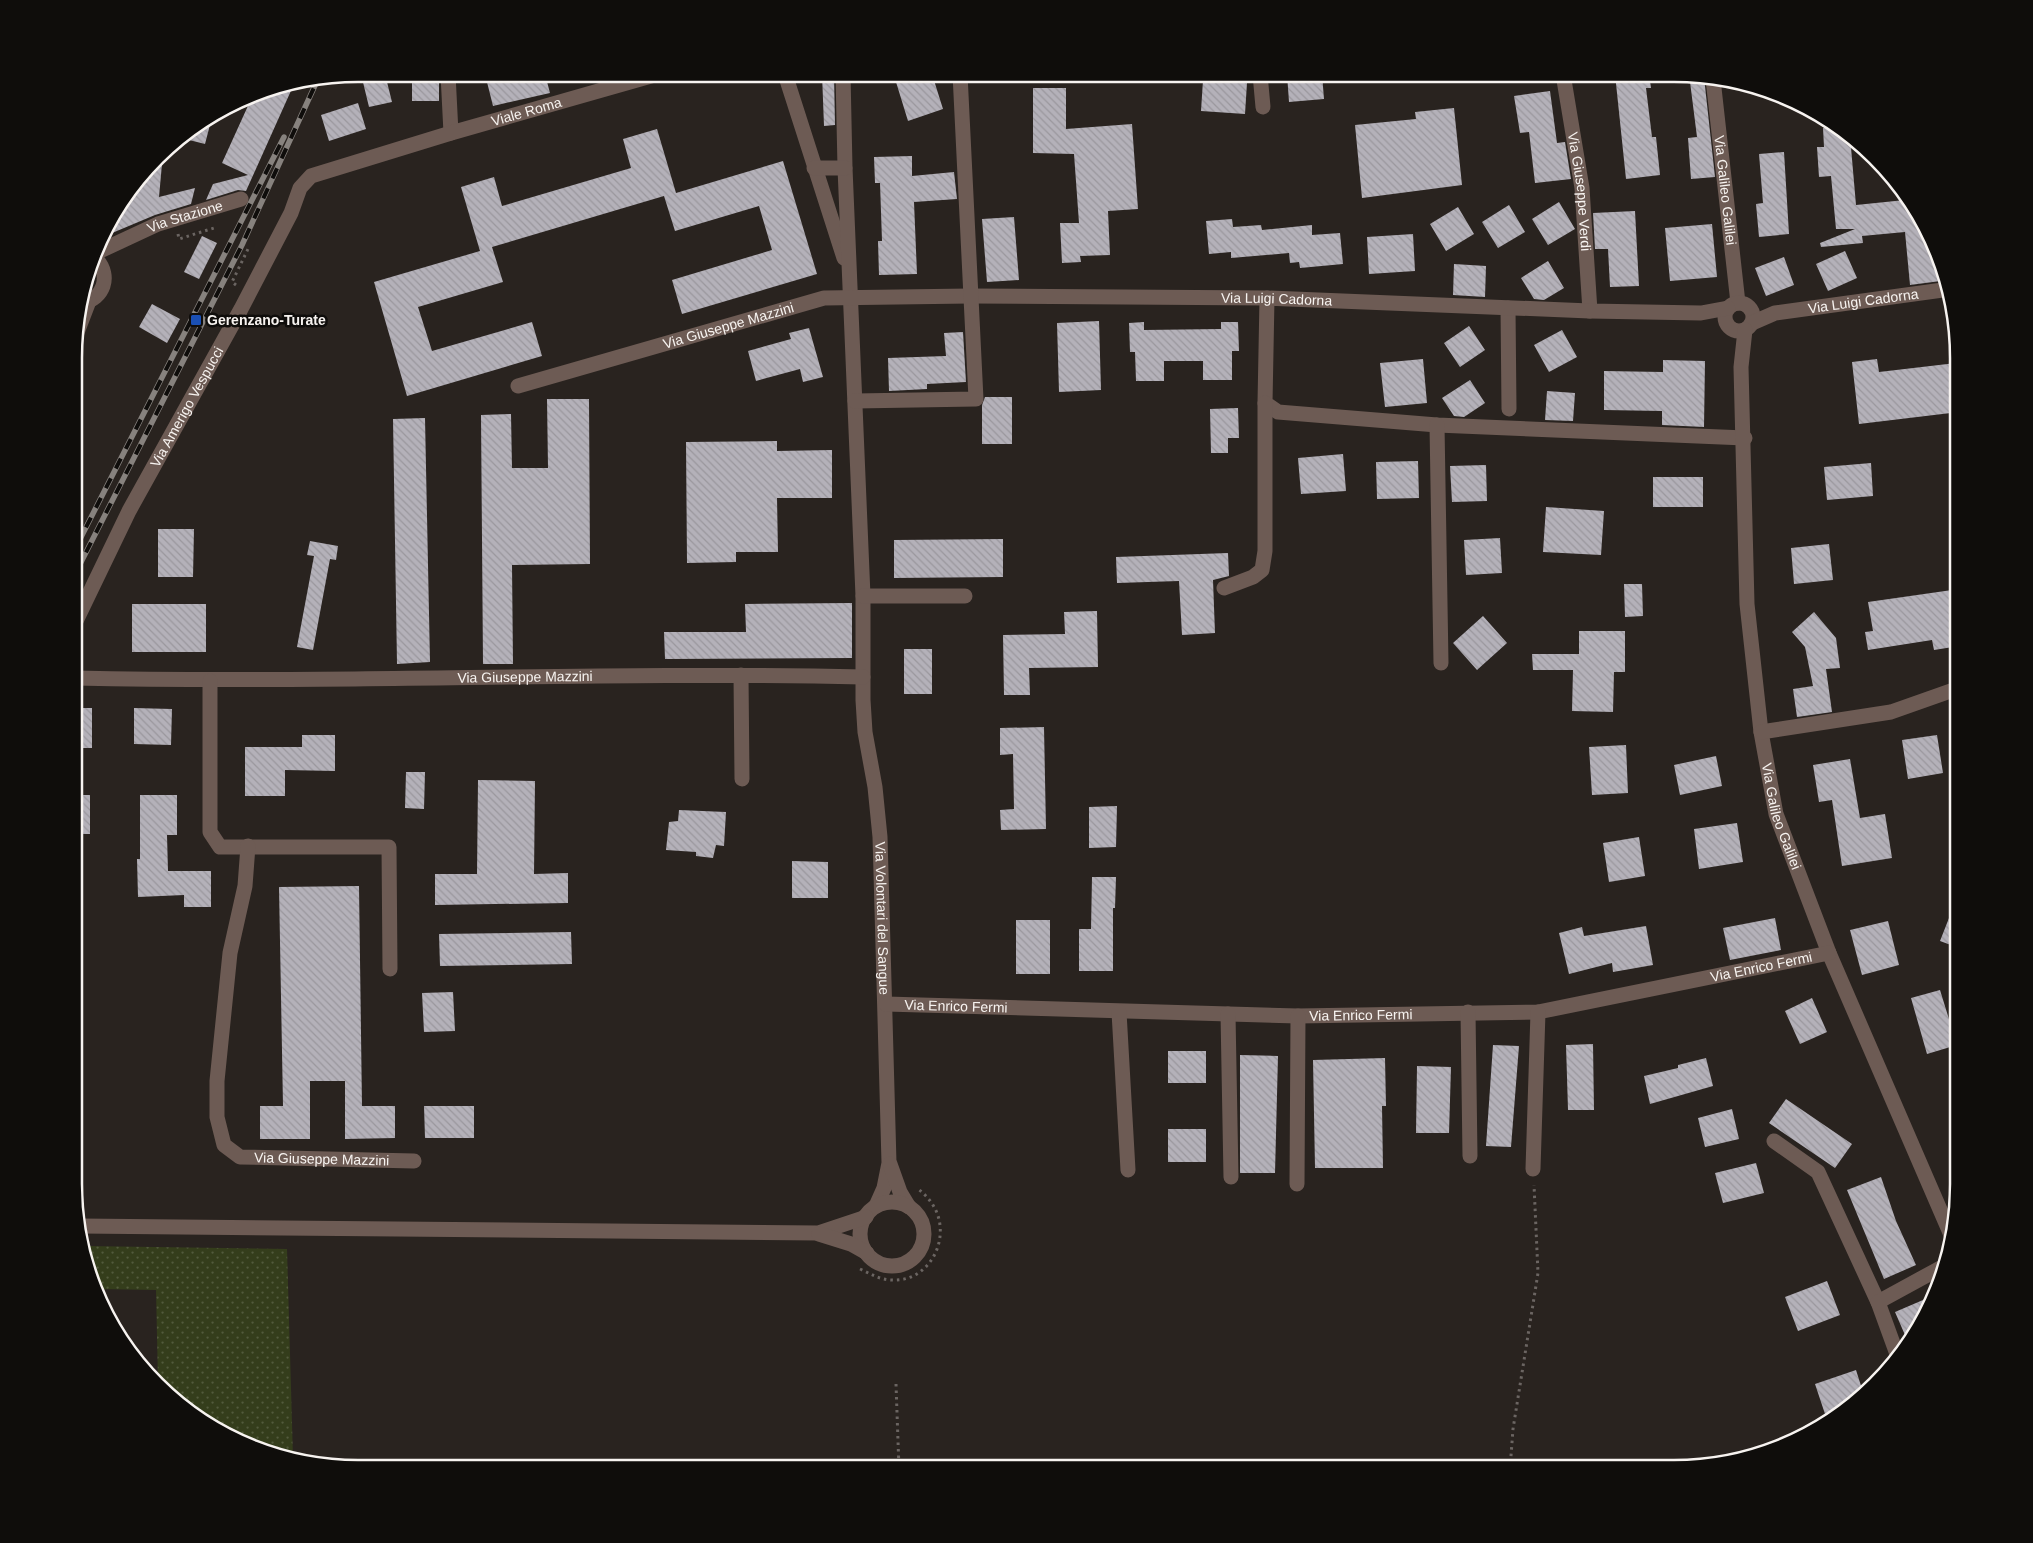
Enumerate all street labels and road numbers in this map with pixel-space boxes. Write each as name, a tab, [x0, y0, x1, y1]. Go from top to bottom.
street label: Viale Roma	[489, 94, 563, 129]
street label: Via Giuseppe Verdi	[1565, 131, 1594, 252]
street label: Via Galileo Galilei	[1711, 135, 1739, 246]
street label: Via Stazione	[144, 197, 225, 236]
street label: Via Luigi Cadorna	[1807, 285, 1919, 316]
street label: Via Luigi Cadorna	[1221, 290, 1333, 309]
street label: Via Giuseppe Mazzini	[661, 299, 796, 352]
street label: Via Amerigo Vespucci	[147, 344, 226, 470]
street label: Via Giuseppe Mazzini	[457, 668, 593, 686]
street label: Via Galileo Galilei	[1759, 762, 1804, 872]
street label: Via Volontari del Sangue	[872, 842, 892, 995]
street label: Via Enrico Fermi	[1709, 949, 1813, 985]
street label: Via Enrico Fermi	[904, 997, 1008, 1016]
street label: Via Enrico Fermi	[1309, 1006, 1413, 1024]
street label: Via Giuseppe Mazzini	[254, 1149, 390, 1168]

